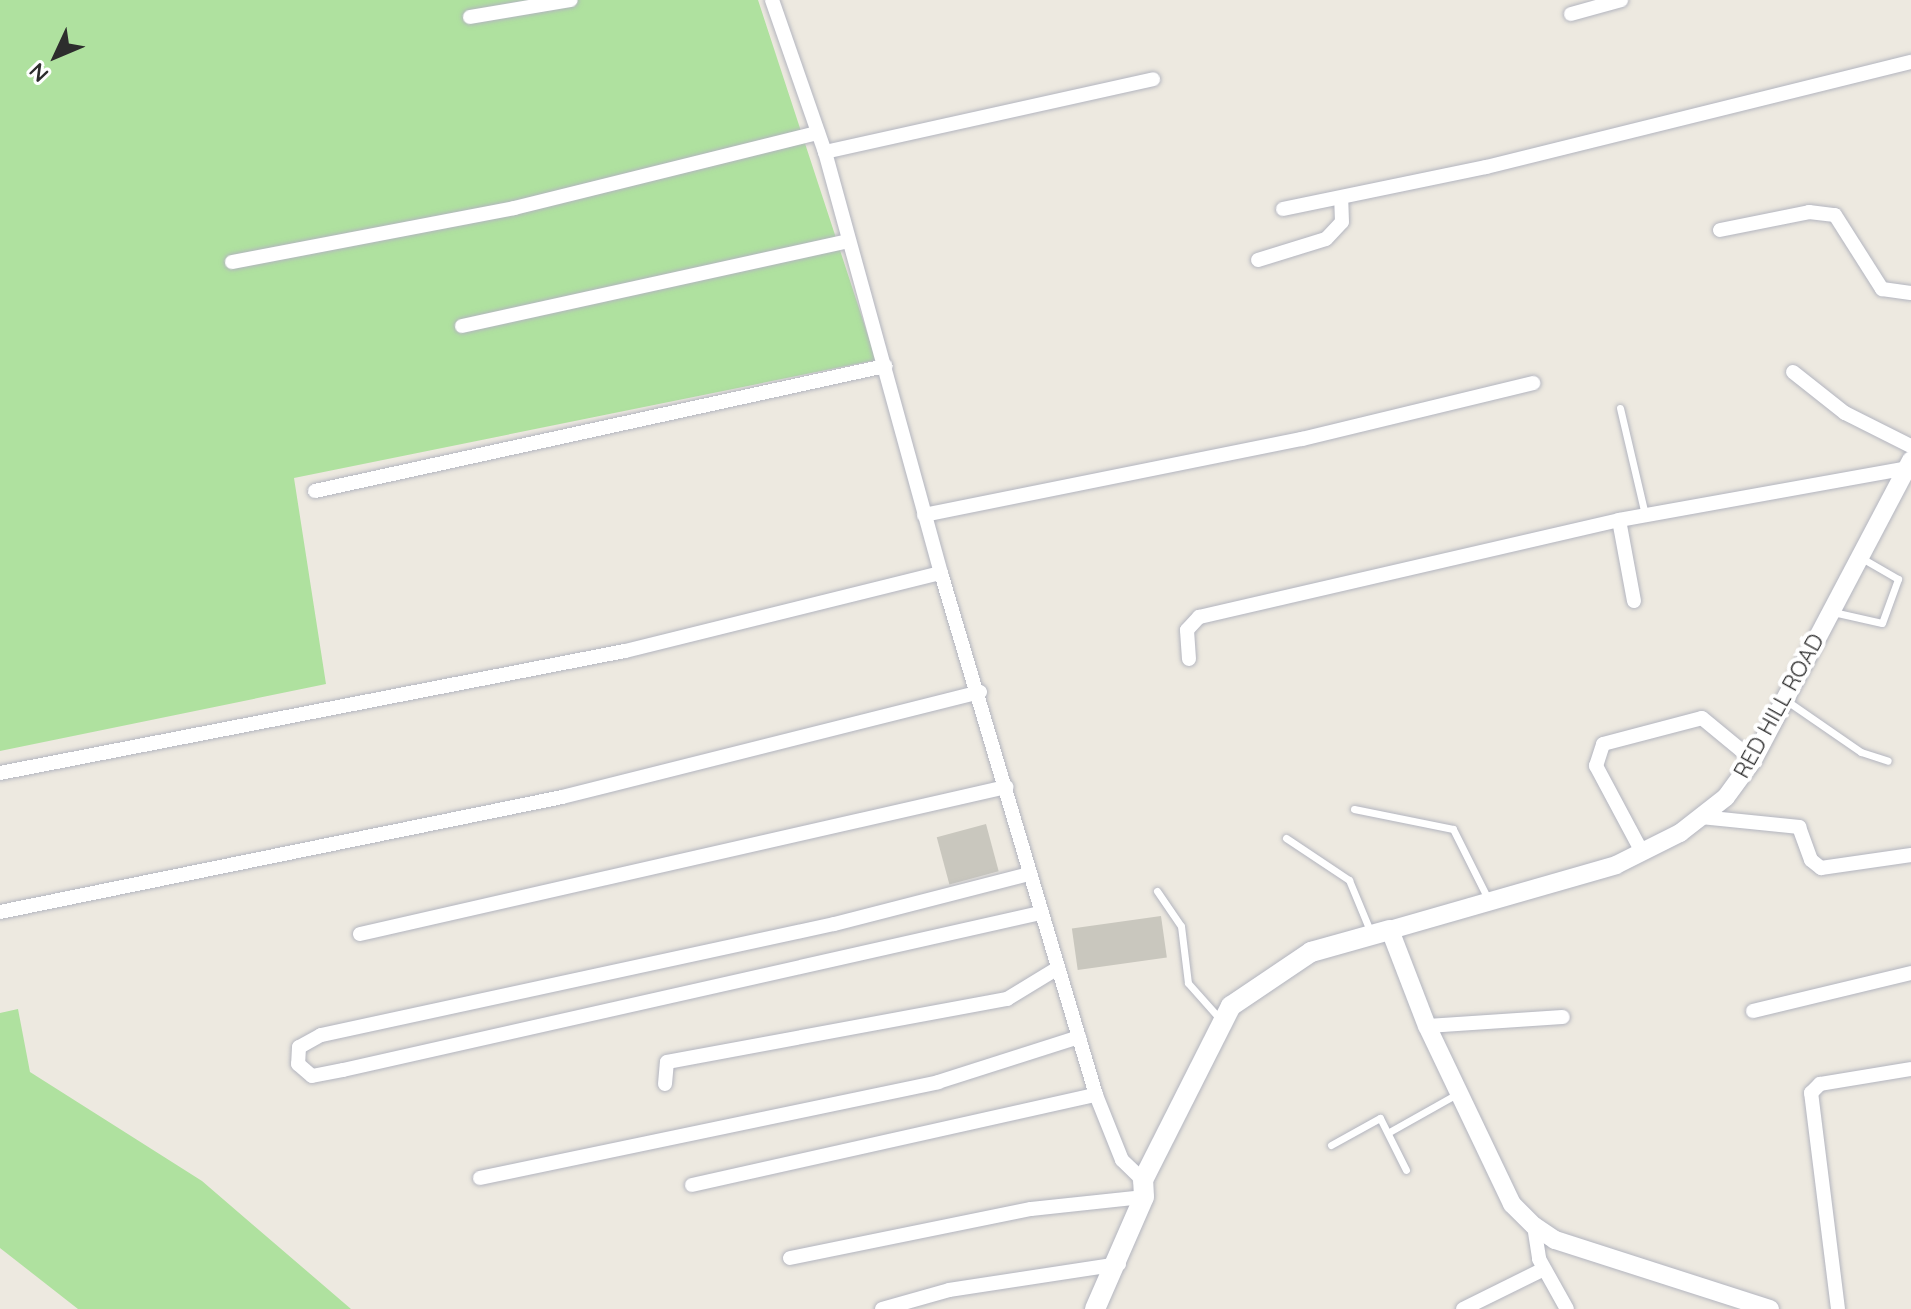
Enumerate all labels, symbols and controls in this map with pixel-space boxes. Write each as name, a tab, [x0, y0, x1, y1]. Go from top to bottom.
north arrow	[16, 16, 96, 96]
text: N	[23, 57, 54, 88]
street label: RED HILL ROAD	[1728, 629, 1830, 783]

